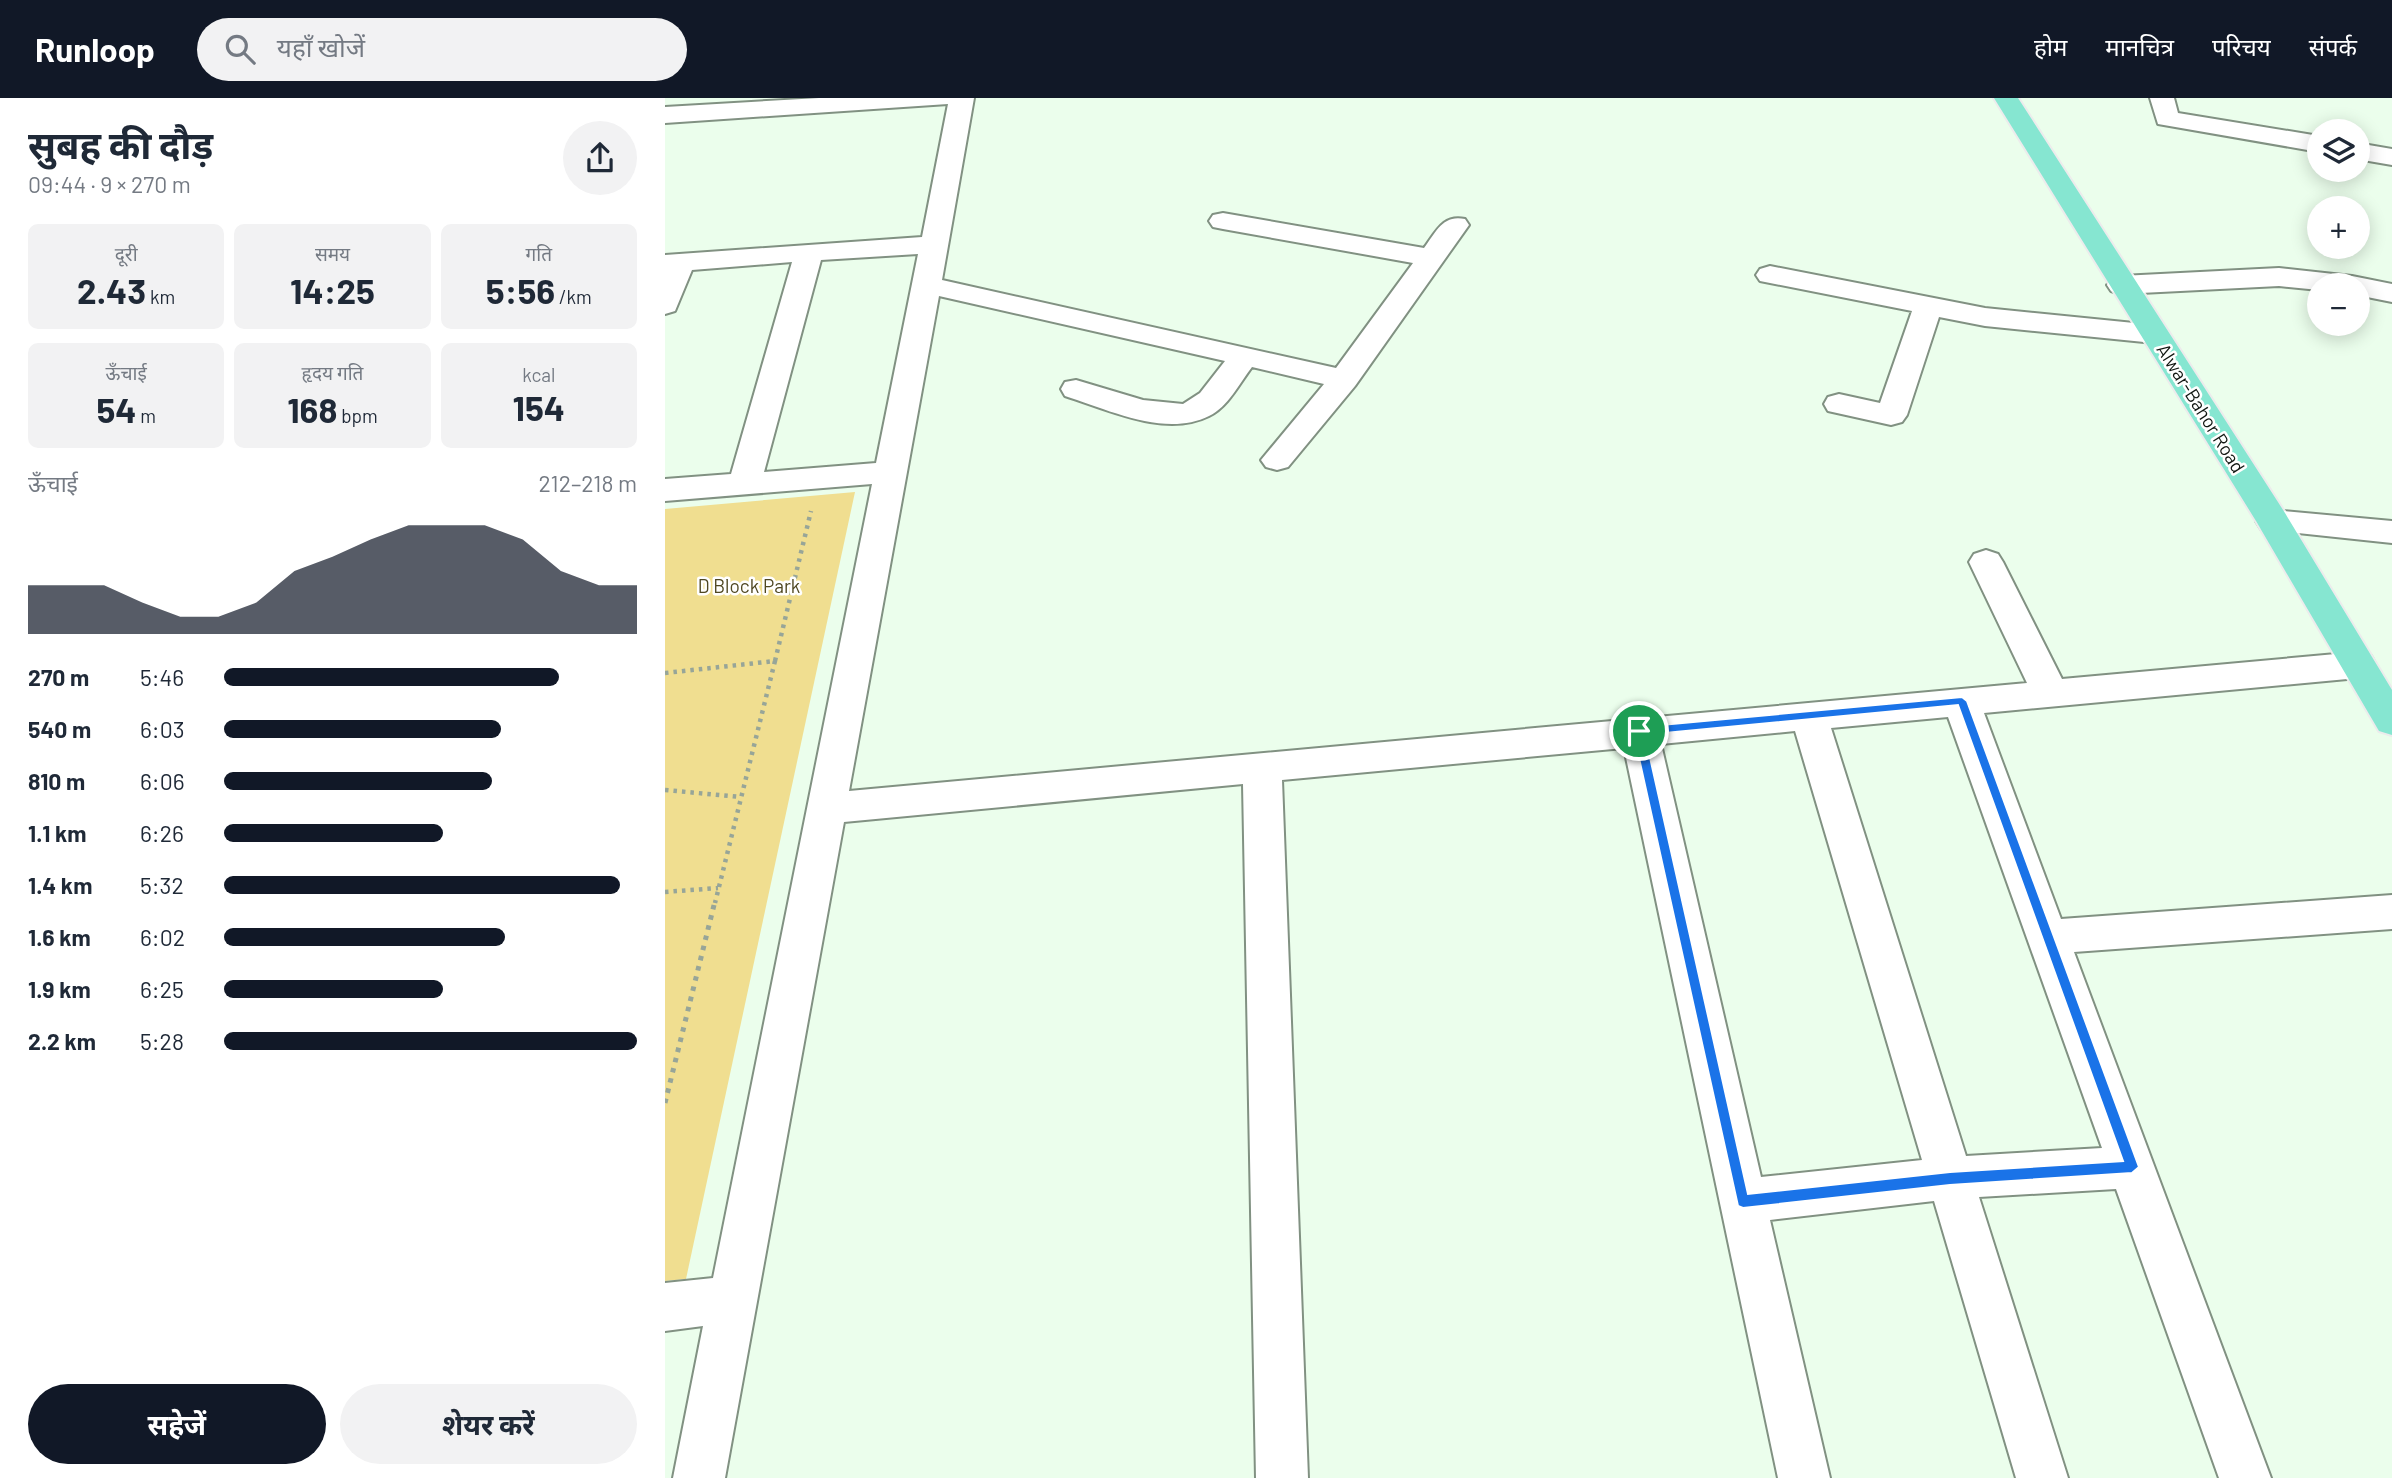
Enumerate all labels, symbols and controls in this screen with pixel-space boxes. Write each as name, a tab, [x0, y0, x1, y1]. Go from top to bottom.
search box	[197, 18, 687, 81]
text: Runloop	[35, 29, 155, 69]
icon: search	[221, 30, 259, 68]
text: यहाँ खोजें	[277, 31, 365, 62]
text: होम	[2034, 32, 2067, 61]
text: मानचित्र	[2105, 32, 2174, 61]
text: परिचय	[2212, 32, 2271, 61]
text: संपर्क	[2309, 32, 2357, 61]
map controls	[2307, 119, 2370, 336]
button: layers	[2307, 119, 2370, 182]
text: सुबह की दौड़	[28, 121, 213, 167]
button: share	[563, 121, 637, 195]
text: 09:44 · 9 × 270 m	[28, 170, 191, 198]
button: +	[2307, 196, 2370, 259]
text: दूरी	[115, 242, 138, 265]
text: समय	[315, 242, 350, 265]
text: गति	[526, 242, 552, 265]
text: 2.43	[77, 269, 146, 311]
text: 14:25	[290, 269, 375, 311]
text: 5:56	[486, 269, 555, 311]
button: −	[2307, 273, 2370, 336]
text: km	[146, 285, 175, 308]
text: /km	[555, 285, 592, 308]
street label: Alwar-Bahor Road	[2152, 339, 2250, 477]
text: ऊँचाई	[106, 361, 147, 384]
text: हृदय गति	[302, 361, 363, 384]
text: kcal	[522, 363, 555, 386]
text: 154	[513, 386, 565, 428]
text: 54	[96, 388, 136, 430]
text: 168	[287, 388, 337, 430]
text: m	[136, 404, 156, 427]
text: bpm	[337, 404, 378, 427]
text: ऊँचाई	[28, 469, 78, 497]
text: 212–218 m	[539, 469, 637, 497]
park label: D Block Park	[698, 574, 800, 597]
text: 270 m	[28, 663, 89, 691]
text: 5:46	[140, 663, 184, 691]
pin	[1609, 701, 1669, 761]
icon: arrive	[1620, 712, 1658, 750]
text: 540 m	[28, 715, 91, 743]
text: 6:03	[140, 715, 184, 743]
text: 810 m	[28, 767, 85, 795]
text: 6:06	[140, 767, 184, 795]
text: 1.1 km	[28, 819, 87, 847]
text: 6:26	[140, 819, 184, 847]
text: 1.4 km	[28, 871, 92, 899]
text: 5:32	[140, 871, 184, 899]
text: 1.6 km	[28, 923, 91, 951]
text: 6:02	[140, 923, 185, 951]
text: 1.9 km	[28, 975, 91, 1003]
text: 6:25	[140, 975, 184, 1003]
text: 2.2 km	[28, 1027, 96, 1055]
text: 5:28	[140, 1027, 184, 1055]
button: सहेजें	[28, 1384, 326, 1464]
button: शेयर करें	[340, 1384, 637, 1464]

